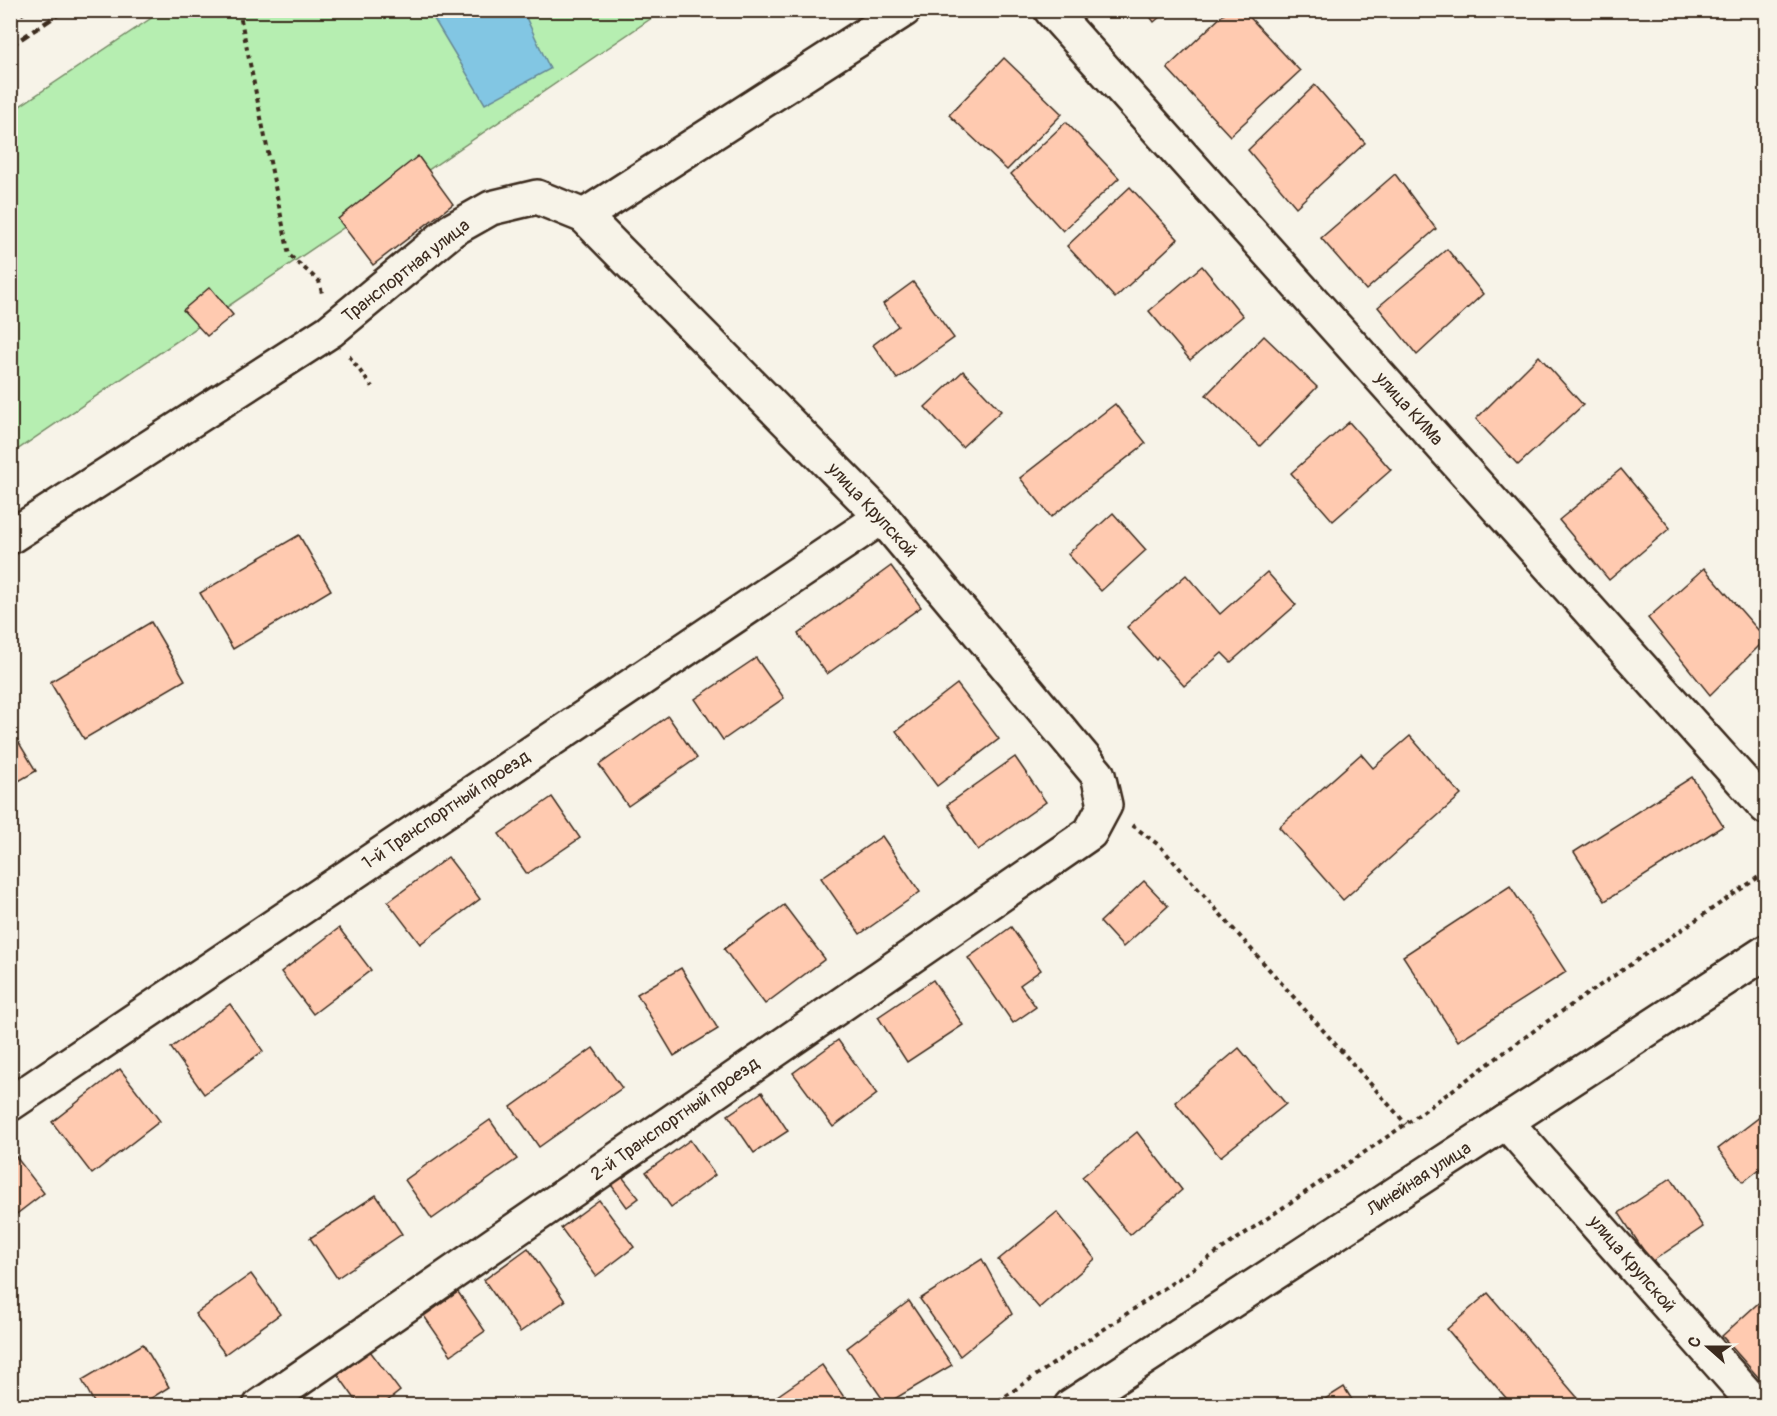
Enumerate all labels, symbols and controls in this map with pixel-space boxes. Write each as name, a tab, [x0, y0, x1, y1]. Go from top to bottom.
street label: Транспортная улица	[338, 214, 474, 328]
street label: улица КИМа	[1369, 367, 1448, 451]
street label: улица Крупской	[822, 457, 922, 562]
street label: 1-й Транспортный проезд	[358, 745, 534, 875]
street label: 2-й Транспортный проезд	[586, 1052, 764, 1186]
street label: Линейная улица	[1362, 1137, 1476, 1222]
street label: улица Крупской	[1583, 1210, 1680, 1317]
north arrow	[1678, 1317, 1738, 1377]
text: С	[1684, 1334, 1706, 1350]

